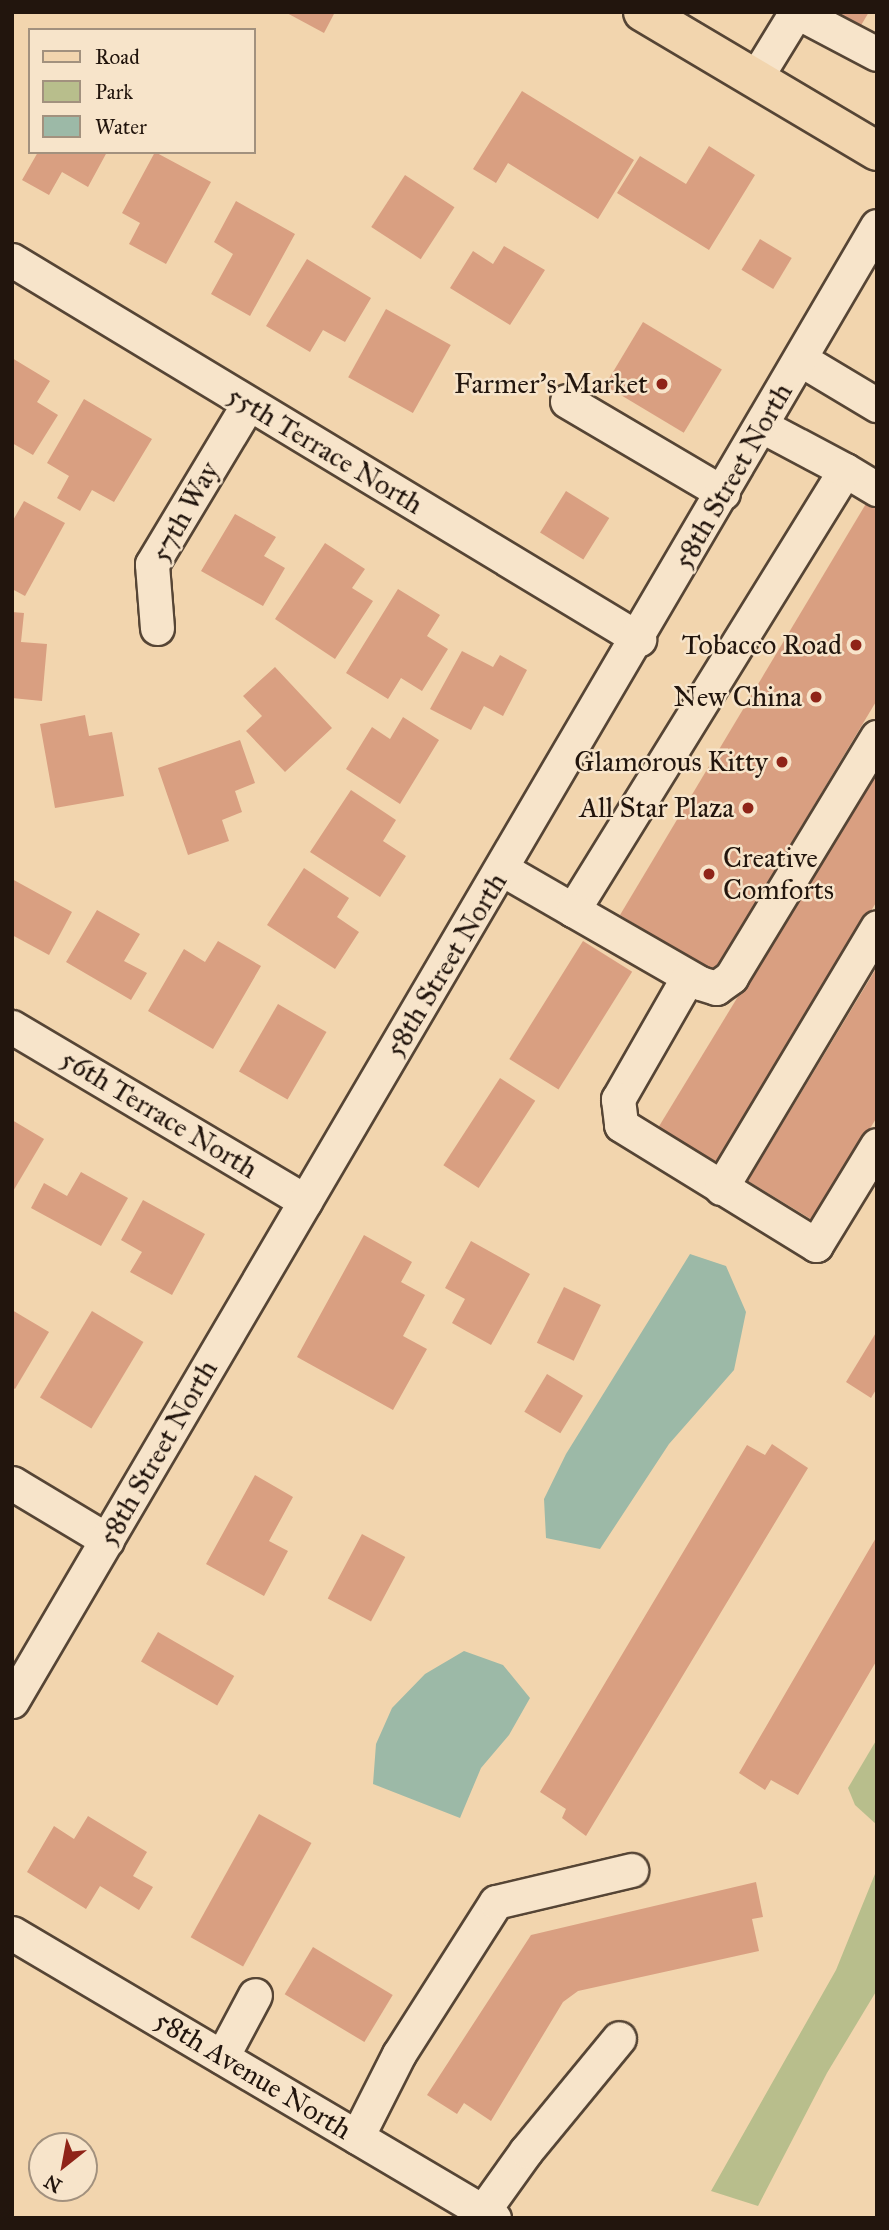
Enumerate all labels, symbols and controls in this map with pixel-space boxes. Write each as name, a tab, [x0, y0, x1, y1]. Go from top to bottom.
legend	[28, 28, 256, 154]
text: Road	[95, 44, 140, 70]
text: Park	[95, 79, 133, 105]
text: Water	[95, 114, 147, 140]
place label: Farmer's Market	[454, 367, 648, 401]
marker: Farmer's Market	[654, 376, 670, 392]
street label: 58th Street North	[666, 377, 800, 575]
street label: 55th Terrace North	[221, 378, 429, 522]
street label: 57th Way	[144, 456, 226, 568]
place label: Tobacco Road	[682, 628, 842, 662]
marker: Tobacco Road	[848, 637, 864, 653]
place label: New China	[673, 680, 802, 714]
marker: New China	[808, 689, 824, 705]
place label: Glamorous Kitty	[574, 745, 768, 779]
marker: Glamorous Kitty	[774, 754, 790, 770]
place label: All Star Plaza	[579, 791, 734, 825]
marker: All Star Plaza	[740, 800, 756, 816]
place label: Creative Comforts	[723, 841, 834, 907]
marker: Creative Comforts	[701, 866, 717, 882]
street label: 58th Street North	[378, 867, 514, 1063]
street label: 56th Terrace North	[55, 1042, 263, 1186]
street label: 58th Street North	[91, 1354, 225, 1552]
street label: 58th Avenue North	[149, 2003, 357, 2147]
north arrow	[28, 2132, 98, 2202]
text: N	[40, 2170, 66, 2198]

